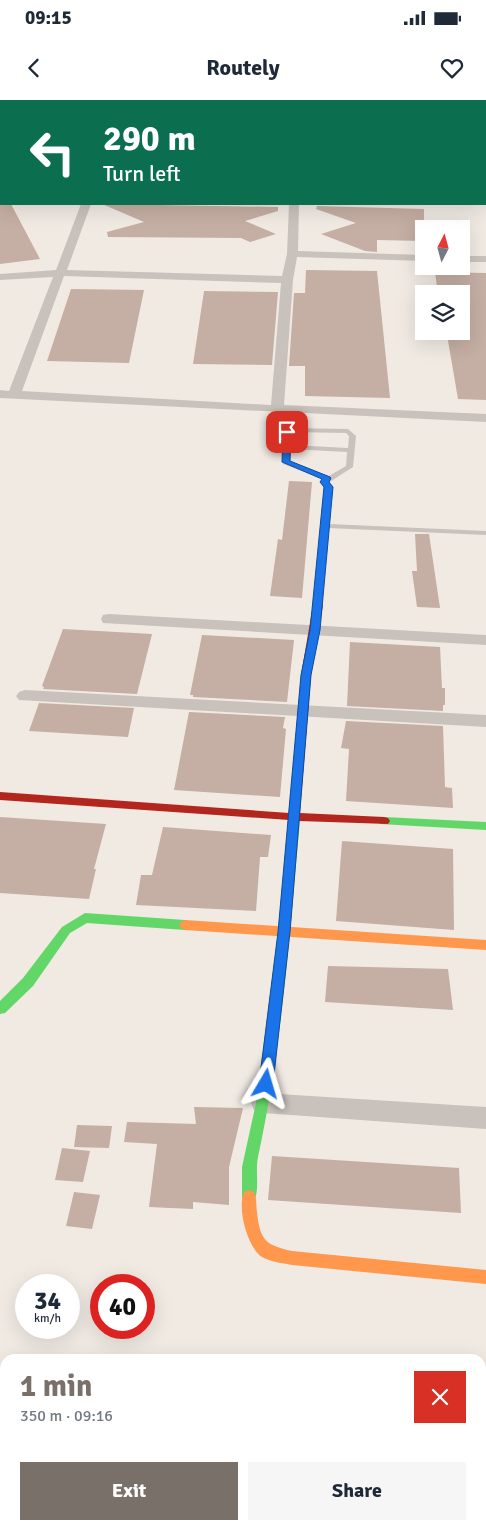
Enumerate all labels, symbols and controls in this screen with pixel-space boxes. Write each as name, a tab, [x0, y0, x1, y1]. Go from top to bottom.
text: 09:15	[25, 6, 72, 30]
icon: back	[20, 54, 48, 82]
text: Routely	[206, 54, 280, 81]
icon: heart	[438, 54, 466, 82]
text: 290 m	[103, 117, 196, 160]
icon: left	[20, 120, 85, 185]
text: Turn left	[103, 160, 181, 187]
north arrow	[415, 220, 470, 275]
map controls	[415, 220, 470, 340]
button: layers	[415, 285, 470, 340]
pin	[266, 411, 308, 453]
icon: arrive	[273, 418, 301, 446]
position arrow	[239, 1057, 291, 1109]
speed limit sign: 40	[90, 1274, 155, 1339]
text: 34	[34, 1285, 61, 1316]
text: km/h	[34, 1311, 61, 1326]
text: 1 min	[20, 1368, 92, 1405]
button: close	[414, 1371, 466, 1423]
text: 350 m · 09:16	[20, 1406, 113, 1426]
button: Exit	[20, 1462, 238, 1520]
button: Share	[248, 1462, 466, 1520]

